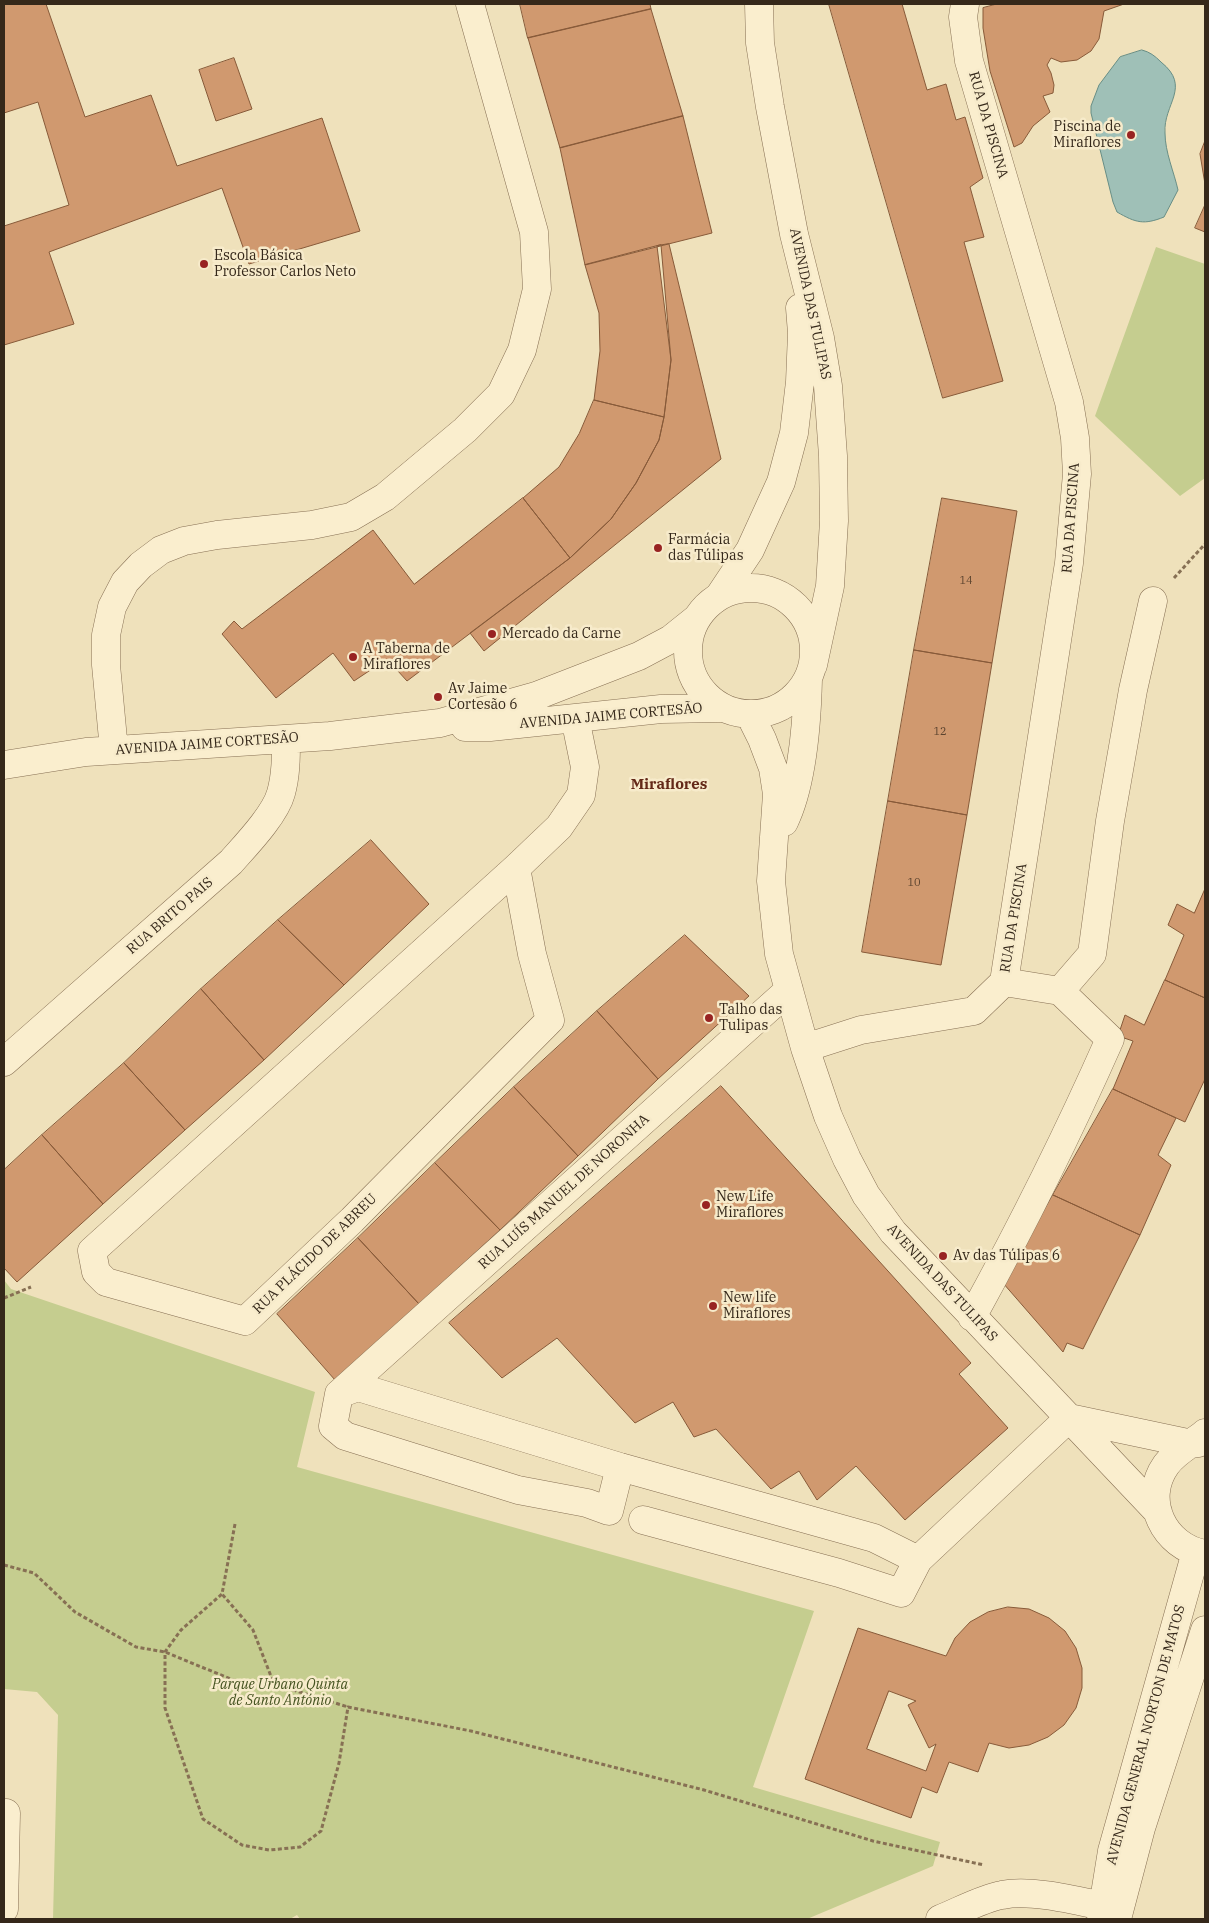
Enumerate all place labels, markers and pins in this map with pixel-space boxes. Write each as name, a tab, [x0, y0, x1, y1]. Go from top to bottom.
place label: Piscina de Miraflores	[1053, 119, 1121, 152]
marker: Piscina de Miraflores	[1125, 129, 1137, 141]
place label: Escola Básica Professor Carlos Neto	[214, 248, 356, 280]
marker: Escola Básica Professor Carlos Neto	[198, 258, 210, 270]
place label: Farmácia das Túlipas	[668, 532, 744, 564]
marker: Farmácia das Túlipas	[652, 542, 664, 554]
place label: Mercado da Carne	[502, 626, 621, 642]
marker: Mercado da Carne	[486, 628, 498, 640]
place label: A Taberna de Miraflores	[363, 641, 450, 674]
marker: A Taberna de Miraflores	[347, 651, 359, 663]
place label: Av Jaime Cortesão 6	[448, 681, 518, 714]
marker: Av Jaime Cortesão 6	[432, 691, 444, 703]
place label: Talho das Tulipas	[719, 1002, 782, 1034]
marker: Talho das Tulipas	[703, 1012, 715, 1024]
place label: New Life Miraflores	[716, 1189, 784, 1222]
marker: New Life Miraflores	[700, 1199, 712, 1211]
place label: Av das Túlipas 6	[953, 1248, 1060, 1264]
marker: Av das Túlipas 6	[937, 1250, 949, 1262]
place label: New life Miraflores	[723, 1290, 791, 1322]
marker: New life Miraflores	[707, 1300, 719, 1312]

